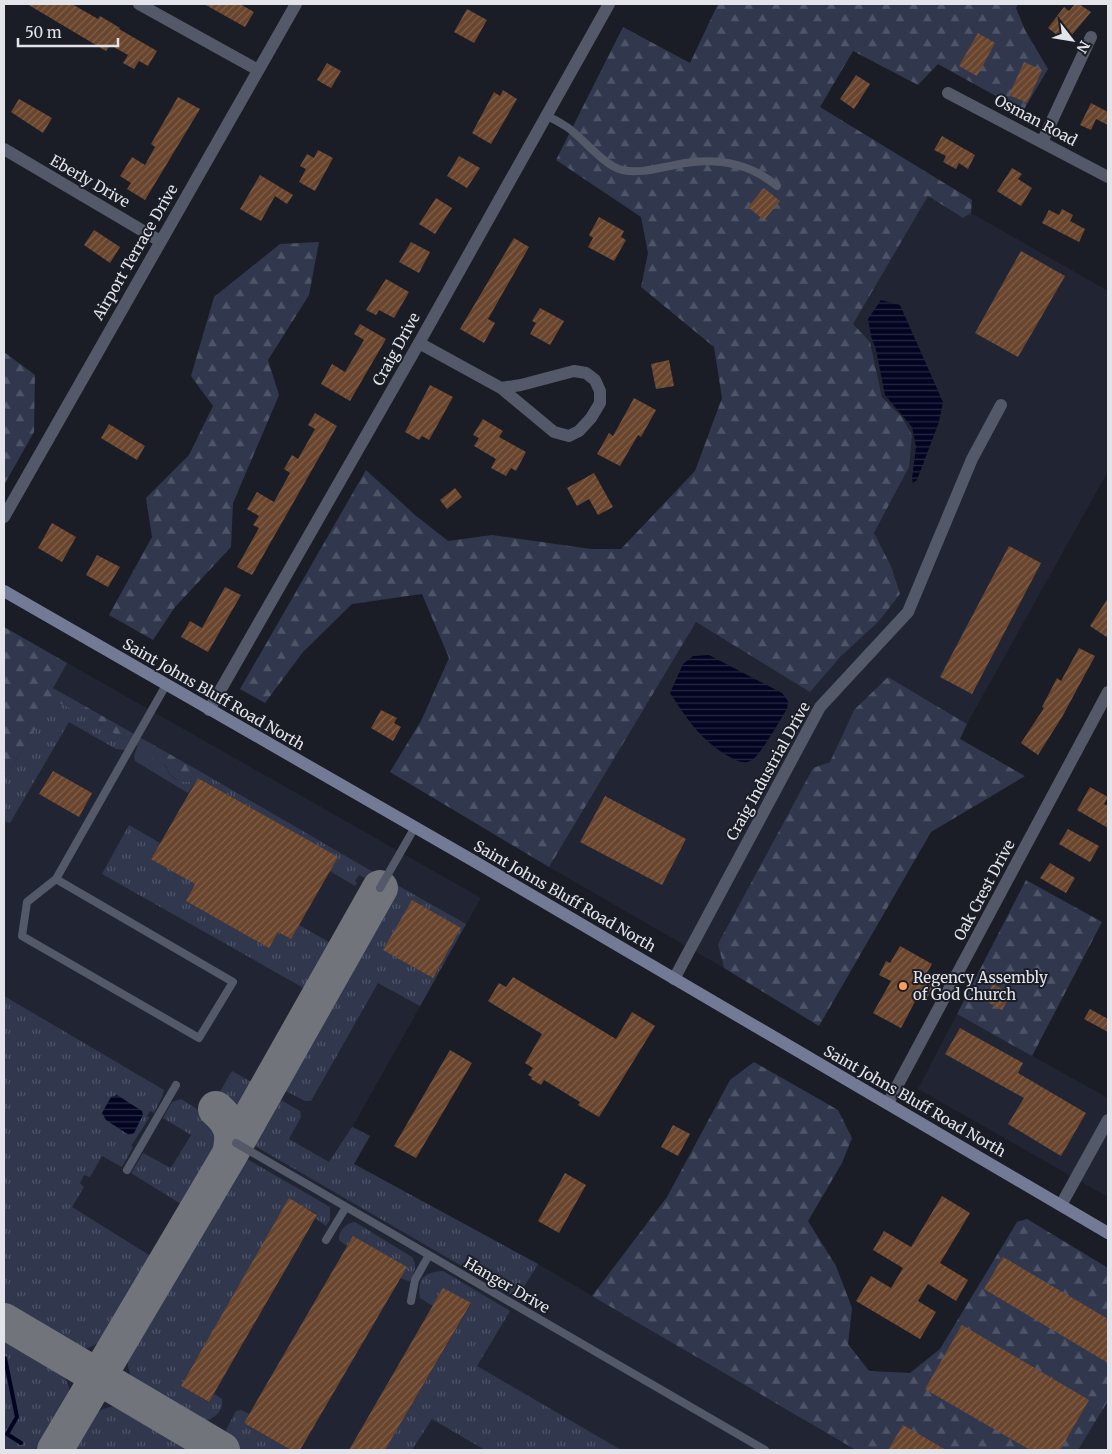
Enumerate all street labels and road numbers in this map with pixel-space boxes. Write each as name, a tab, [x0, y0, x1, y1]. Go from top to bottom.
street label: Osman Road	[991, 90, 1081, 150]
street label: Eberly Drive	[47, 151, 133, 211]
street label: Airport Terrace Drive	[88, 180, 182, 324]
street label: Craig Drive	[368, 309, 424, 389]
street label: Saint Johns Bluff Road North	[120, 634, 308, 754]
street label: Craig Industrial Drive	[722, 698, 814, 844]
street label: Saint Johns Bluff Road North	[471, 836, 659, 956]
street label: Oak Crest Drive	[949, 836, 1019, 944]
street label: Saint Johns Bluff Road North	[821, 1041, 1009, 1161]
street label: Hanger Drive	[461, 1253, 553, 1317]

